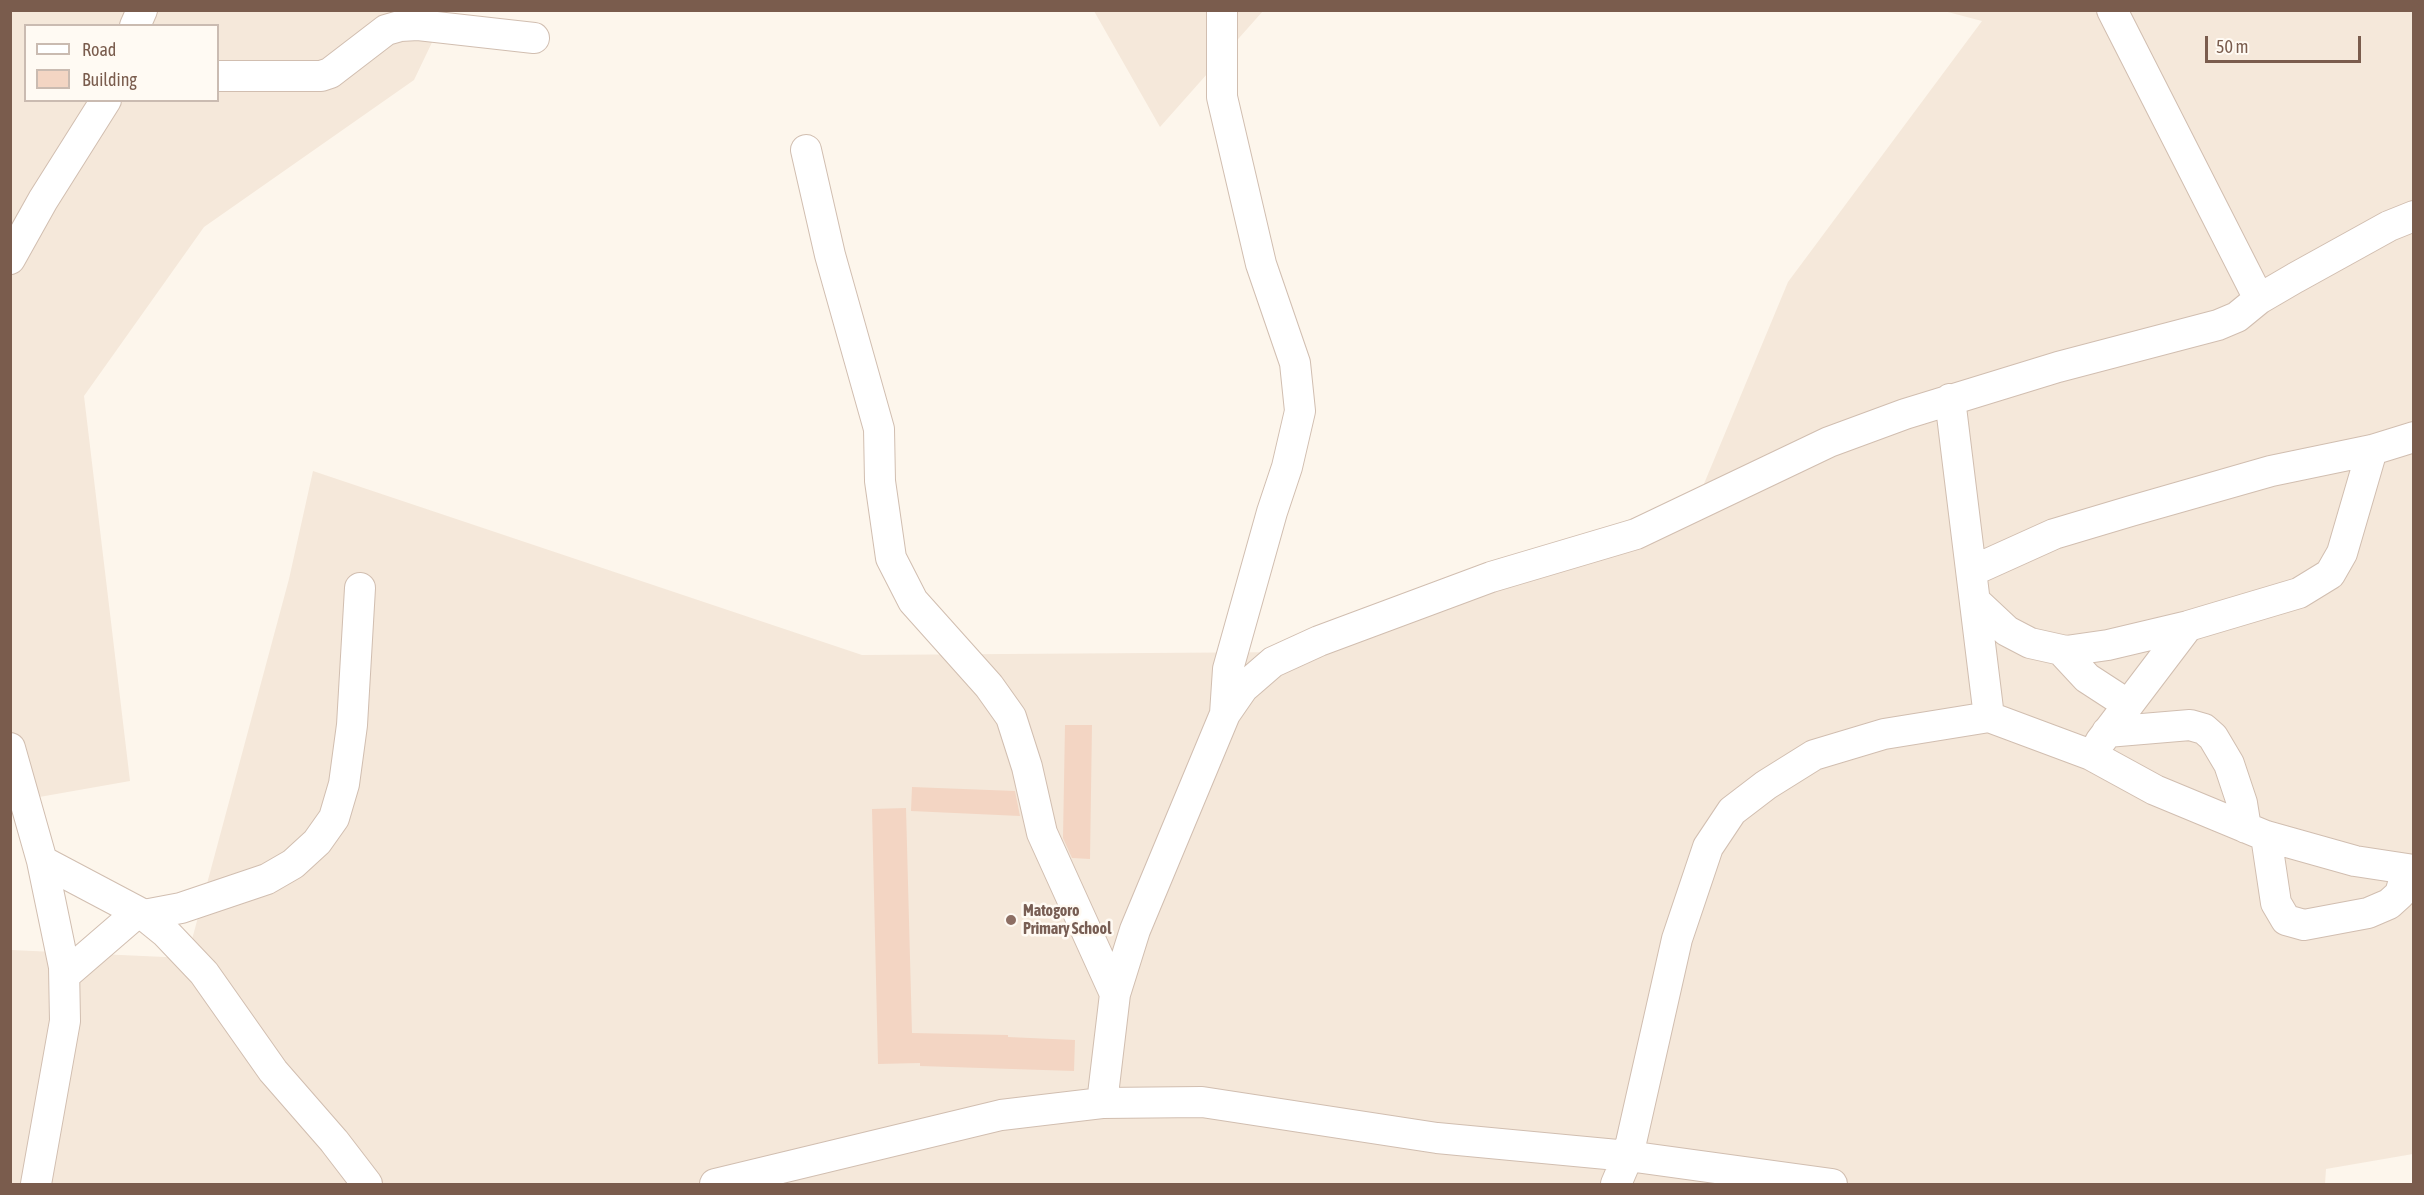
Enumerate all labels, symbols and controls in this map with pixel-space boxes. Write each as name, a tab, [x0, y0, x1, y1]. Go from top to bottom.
legend	[24, 24, 219, 102]
scale bar	[2208, 24, 2364, 62]
text: 50 m	[2216, 36, 2248, 57]
text: Road	[82, 39, 116, 60]
text: Building	[82, 69, 137, 90]
place label: Matogoro Primary School	[1023, 901, 1111, 939]
marker: Matogoro Primary School	[1004, 913, 1018, 927]

